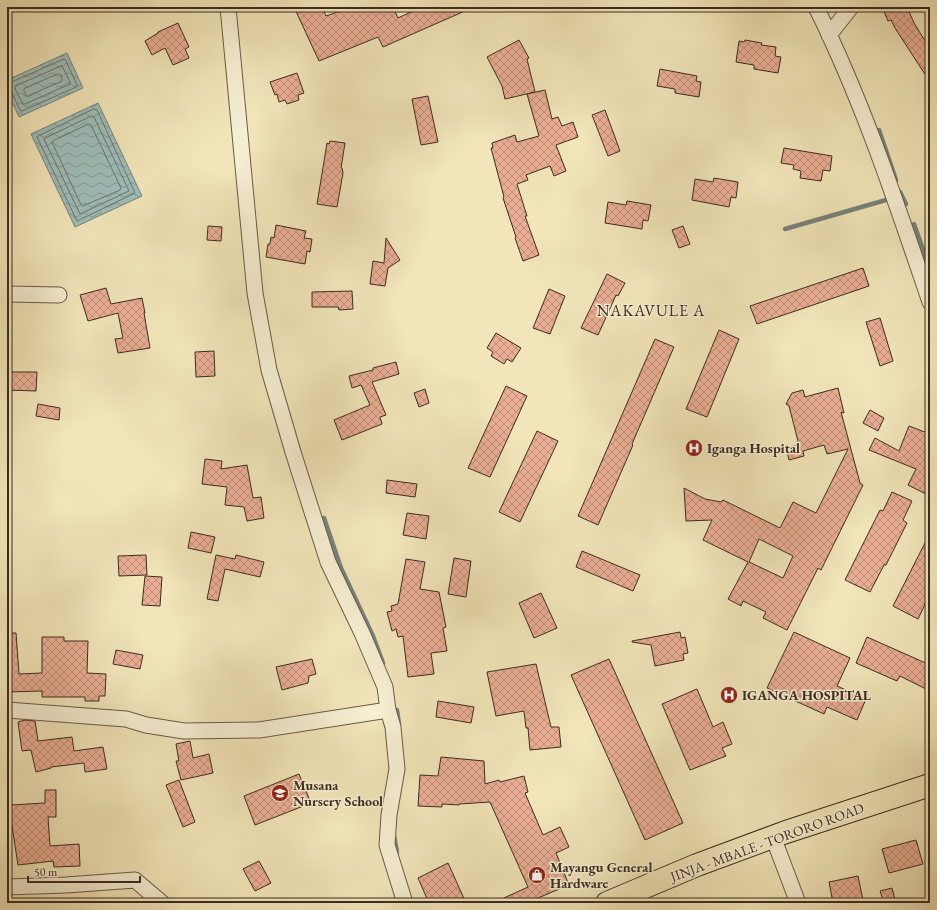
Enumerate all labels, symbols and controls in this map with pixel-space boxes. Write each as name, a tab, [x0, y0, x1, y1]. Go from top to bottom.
district label: NAKAVULE A	[597, 300, 705, 321]
hospital icon: Iganga Hospital	[684, 438, 704, 458]
place label: Iganga Hospital	[707, 439, 800, 457]
hospital icon: IGANGA HOSPITAL	[719, 685, 739, 705]
place label: IGANGA HOSPITAL	[742, 686, 872, 704]
place label: Musana Nursery School	[293, 776, 383, 810]
school or university icon: Musana Nursery School	[270, 783, 290, 803]
street label: JINJA - MBALE - TORORO ROAD	[667, 798, 867, 886]
scale bar	[28, 858, 140, 884]
place label: Mayangu General Hardware	[550, 858, 652, 892]
text: 50 m	[34, 864, 58, 880]
shop icon: Mayangu General Hardware	[527, 865, 547, 885]

